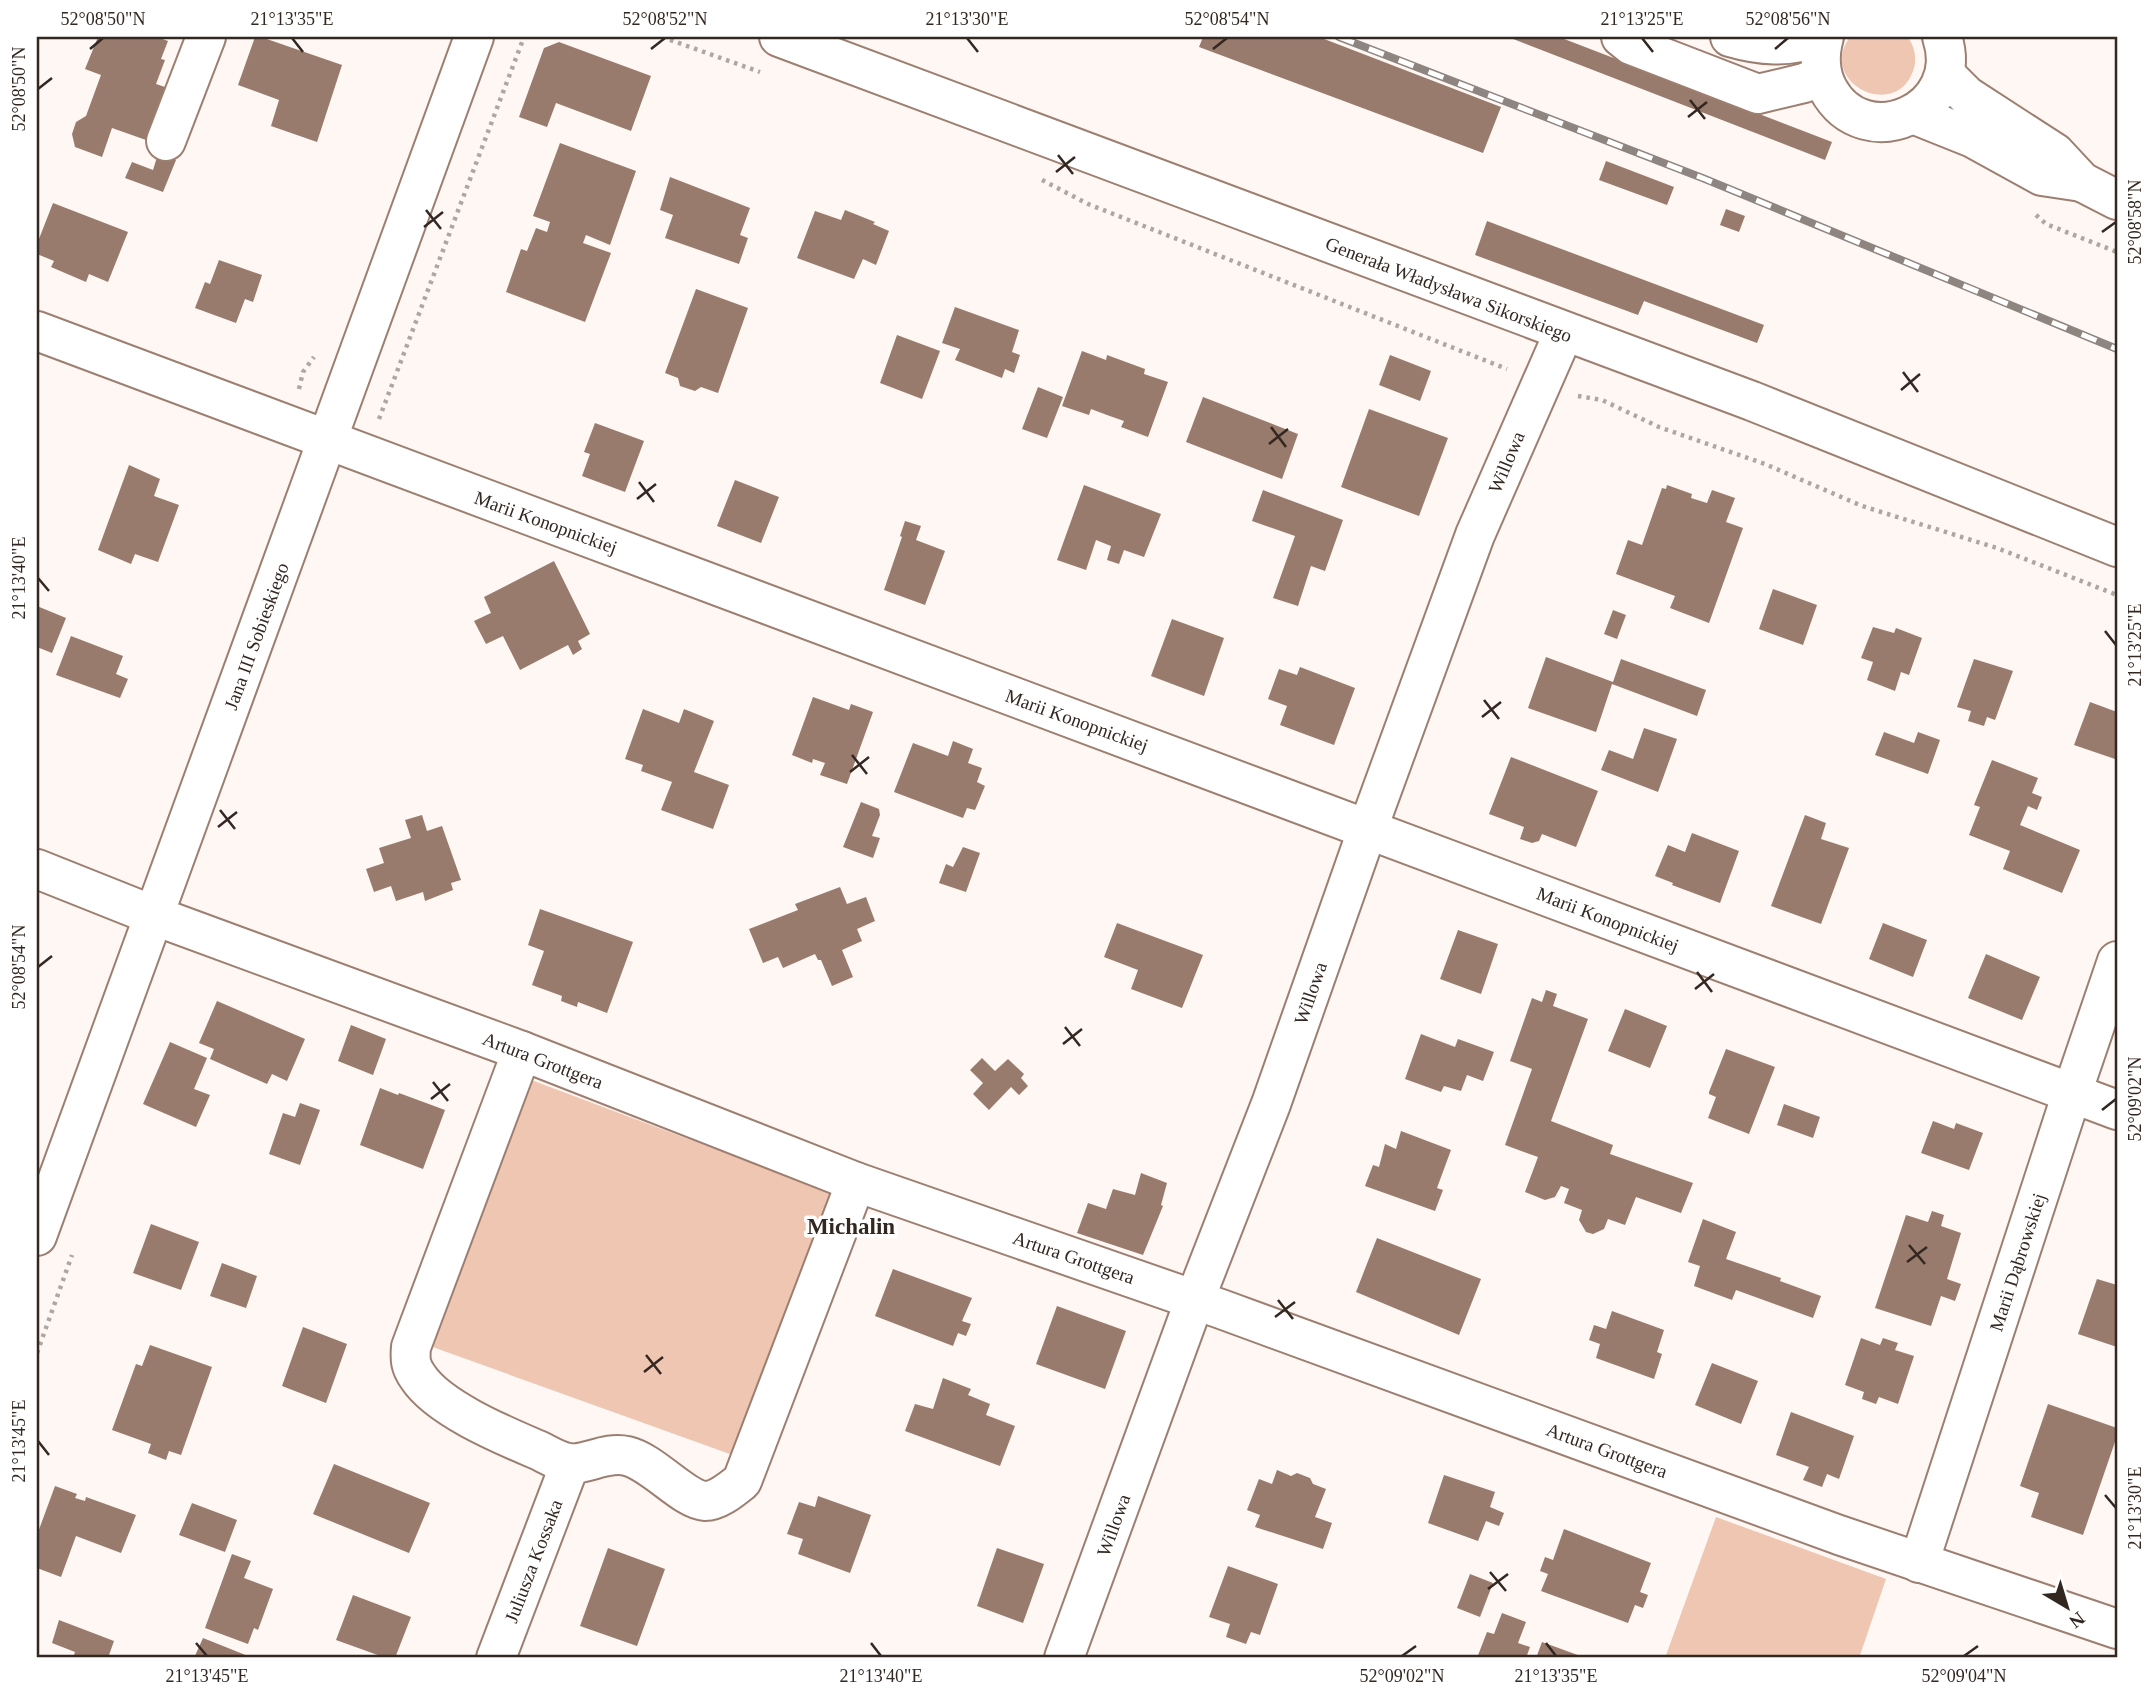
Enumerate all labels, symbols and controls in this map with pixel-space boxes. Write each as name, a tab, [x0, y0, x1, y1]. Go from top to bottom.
text: 52°08'50"N	[61, 9, 145, 29]
text: 21°13'35"E	[251, 9, 333, 29]
text: 52°08'52"N	[623, 9, 707, 29]
text: 21°13'30"E	[926, 9, 1008, 29]
text: 52°08'54"N	[1185, 9, 1269, 29]
text: 21°13'25"E	[1601, 9, 1683, 29]
text: 52°08'56"N	[1746, 9, 1830, 29]
text: 52°08'50"N	[9, 47, 29, 131]
text: 52°08'58"N	[2125, 180, 2145, 264]
street label: Generała Władysława Sikorskiego	[1323, 233, 1575, 346]
street label: Willowa	[1484, 428, 1529, 496]
street label: Marii Konopnickiej	[472, 487, 620, 558]
text: 21°13'40"E	[9, 537, 29, 619]
street label: Jana III Sobieskiego	[220, 560, 293, 713]
text: 21°13'25"E	[2125, 604, 2145, 686]
street label: Marii Konopnickiej	[1003, 685, 1151, 756]
street label: Marii Konopnickiej	[1534, 883, 1682, 956]
text: 52°08'54"N	[9, 925, 29, 1009]
street label: Willowa	[1290, 959, 1331, 1027]
street label: Artura Grottgera	[480, 1028, 606, 1093]
text: 52°09'02"N	[2125, 1057, 2145, 1141]
street label: Marii Dąbrowskiej	[1985, 1190, 2050, 1334]
district label: Michalin	[807, 1214, 895, 1239]
street label: Artura Grottgera	[1010, 1227, 1138, 1288]
text: 21°13'45"E	[9, 1400, 29, 1482]
street label: Artura Grottgera	[1544, 1419, 1671, 1482]
text: 21°13'30"E	[2125, 1467, 2145, 1549]
street label: Willowa	[1093, 1491, 1135, 1559]
street label: Juliusza Kossaka	[500, 1496, 567, 1626]
north arrow	[2032, 1572, 2102, 1642]
text: N	[2065, 1608, 2089, 1633]
text: 21°13'45"E	[166, 1666, 248, 1686]
text: 21°13'40"E	[840, 1666, 922, 1686]
text: 52°09'02"N	[1360, 1666, 1444, 1686]
text: 21°13'35"E	[1515, 1666, 1597, 1686]
text: 52°09'04"N	[1922, 1666, 2006, 1686]

